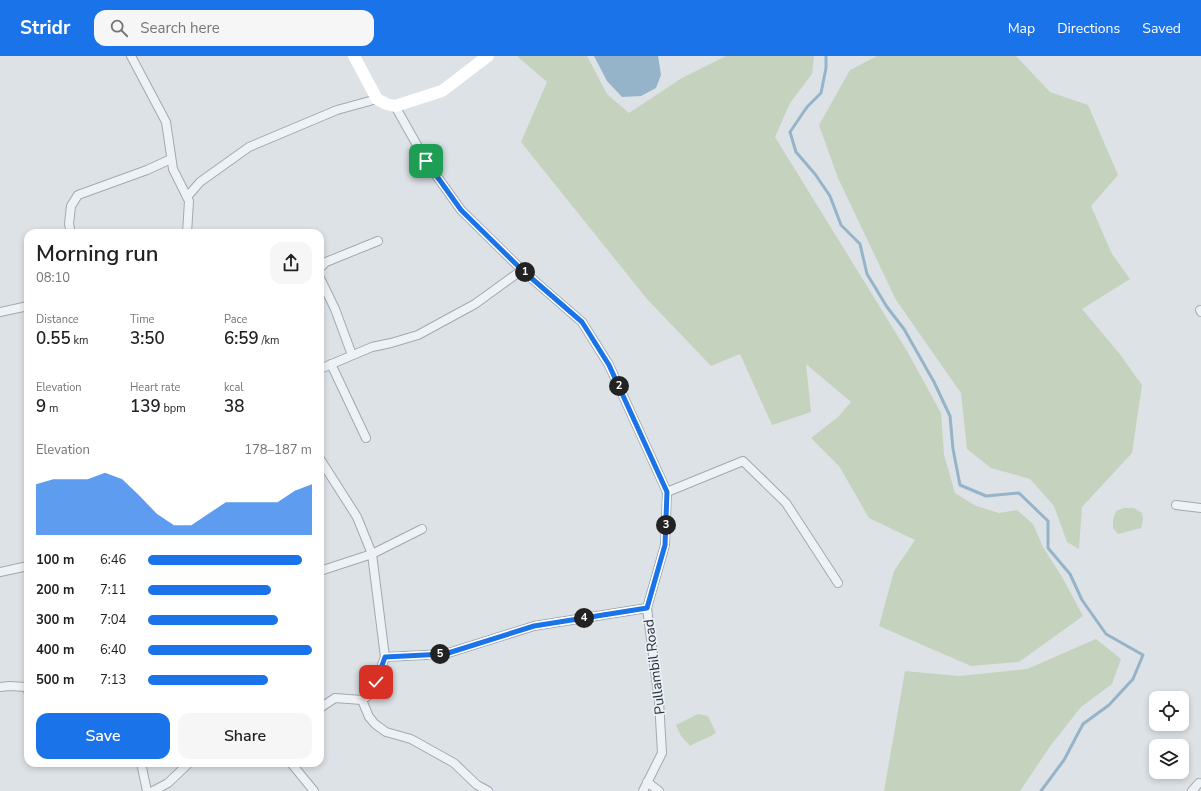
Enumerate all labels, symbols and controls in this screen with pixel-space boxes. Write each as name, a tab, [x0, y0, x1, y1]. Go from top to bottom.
search box	[94, 10, 374, 46]
text: Stridr	[20, 15, 70, 41]
icon: search	[108, 17, 130, 39]
text: Search here	[140, 18, 220, 38]
text: Map	[1008, 19, 1035, 38]
text: Directions	[1057, 19, 1120, 38]
text: Saved	[1142, 19, 1181, 38]
pin	[409, 144, 443, 178]
icon: arrive	[415, 150, 437, 172]
text: Morning run	[36, 239, 159, 269]
button: share	[270, 242, 312, 284]
pin: 1	[515, 262, 535, 282]
text: 1	[522, 264, 528, 279]
text: 08:10	[36, 269, 70, 287]
text: Distance	[36, 312, 79, 327]
text: Time	[130, 312, 154, 327]
text: Pace	[224, 312, 247, 327]
text: 0.55	[36, 327, 71, 350]
text: 3:50	[130, 327, 165, 350]
text: 6:59	[224, 327, 259, 350]
text: km	[71, 333, 88, 348]
text: /km	[259, 333, 279, 348]
pin: 2	[609, 376, 629, 396]
text: 2	[616, 378, 622, 393]
text: Elevation	[36, 380, 82, 395]
text: Heart rate	[130, 380, 180, 395]
text: kcal	[224, 380, 244, 395]
text: 9	[36, 395, 46, 418]
text: 139	[130, 395, 161, 418]
text: 38	[224, 395, 244, 418]
text: m	[46, 401, 58, 416]
text: bpm	[161, 401, 186, 416]
text: Elevation	[36, 441, 90, 459]
text: 178–187 m	[244, 441, 312, 459]
pin: 3	[656, 515, 676, 535]
text: 3	[663, 517, 669, 532]
text: 100 m	[36, 551, 74, 569]
text: 6:46	[100, 551, 126, 569]
text: 200 m	[36, 581, 74, 599]
text: 7:11	[100, 581, 126, 599]
pin: 4	[574, 608, 594, 628]
text: 4	[581, 610, 587, 625]
text: 300 m	[36, 611, 74, 629]
text: 7:04	[100, 611, 126, 629]
street label: Pullambil Road	[639, 618, 670, 716]
text: 400 m	[36, 641, 74, 659]
text: 6:40	[100, 641, 126, 659]
pin: 5	[430, 644, 450, 664]
text: 5	[437, 646, 443, 661]
pin	[359, 665, 393, 699]
text: 500 m	[36, 671, 74, 689]
text: 7:13	[100, 671, 126, 689]
icon: check	[365, 671, 387, 693]
map controls	[1149, 691, 1189, 779]
button: locate	[1149, 691, 1189, 731]
button: Save	[36, 713, 170, 759]
button: Share	[178, 713, 312, 759]
button: layers	[1149, 739, 1189, 779]

